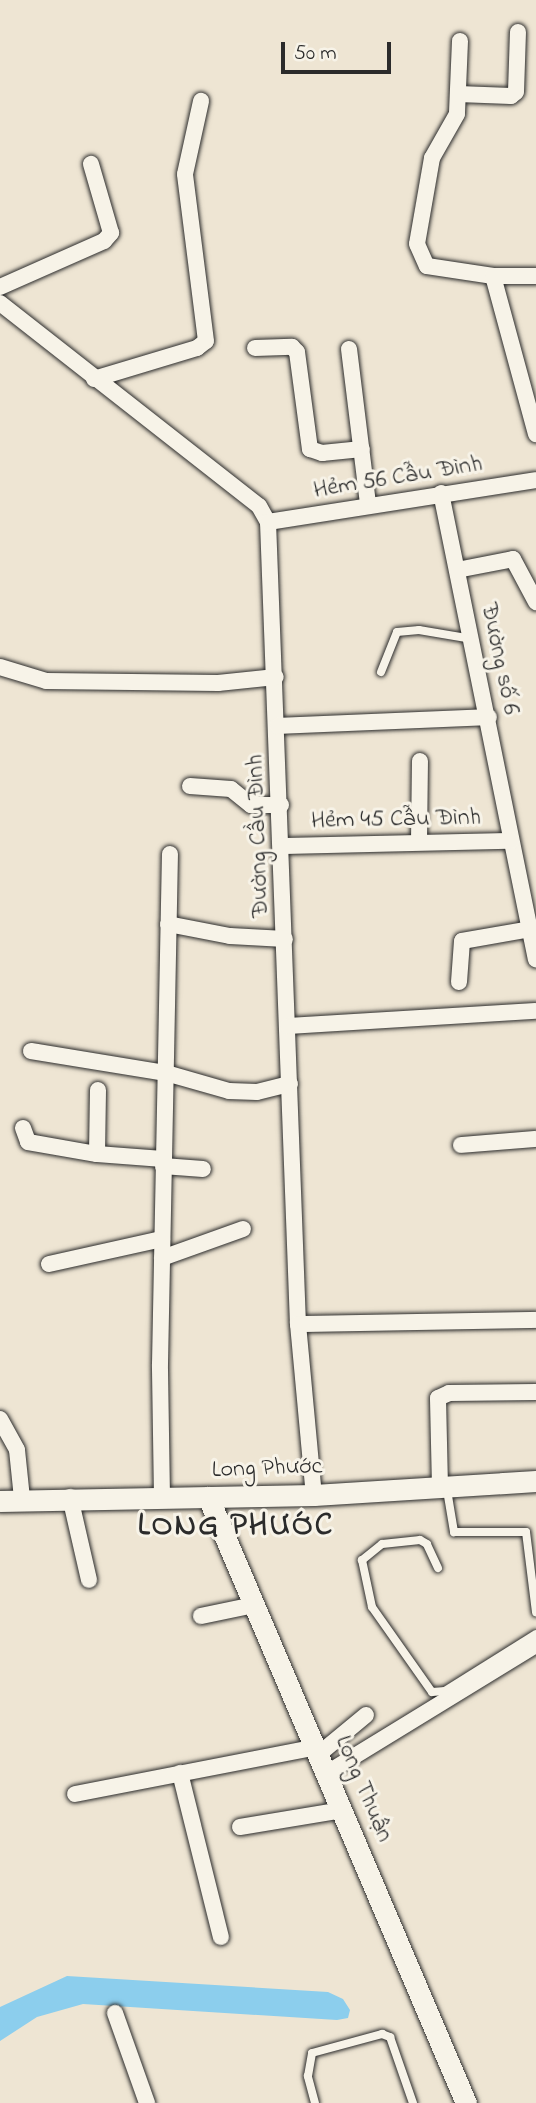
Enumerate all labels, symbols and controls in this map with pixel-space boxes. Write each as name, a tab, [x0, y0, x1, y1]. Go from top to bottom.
scale bar	[284, 28, 394, 72]
text: 50 m	[294, 39, 337, 69]
street label: Hẻm 56 Cẫu Đình	[312, 450, 484, 506]
street label: Đường số 6	[473, 600, 525, 718]
street label: Đường Cầu Đình	[242, 754, 276, 918]
street label: Hẻm 45 Cẫu Đình	[311, 804, 481, 836]
street label: Long Phước	[211, 1453, 323, 1485]
district label: LONG PHƯỚC	[139, 1508, 333, 1546]
street label: Long Thuận	[328, 1731, 398, 1847]

